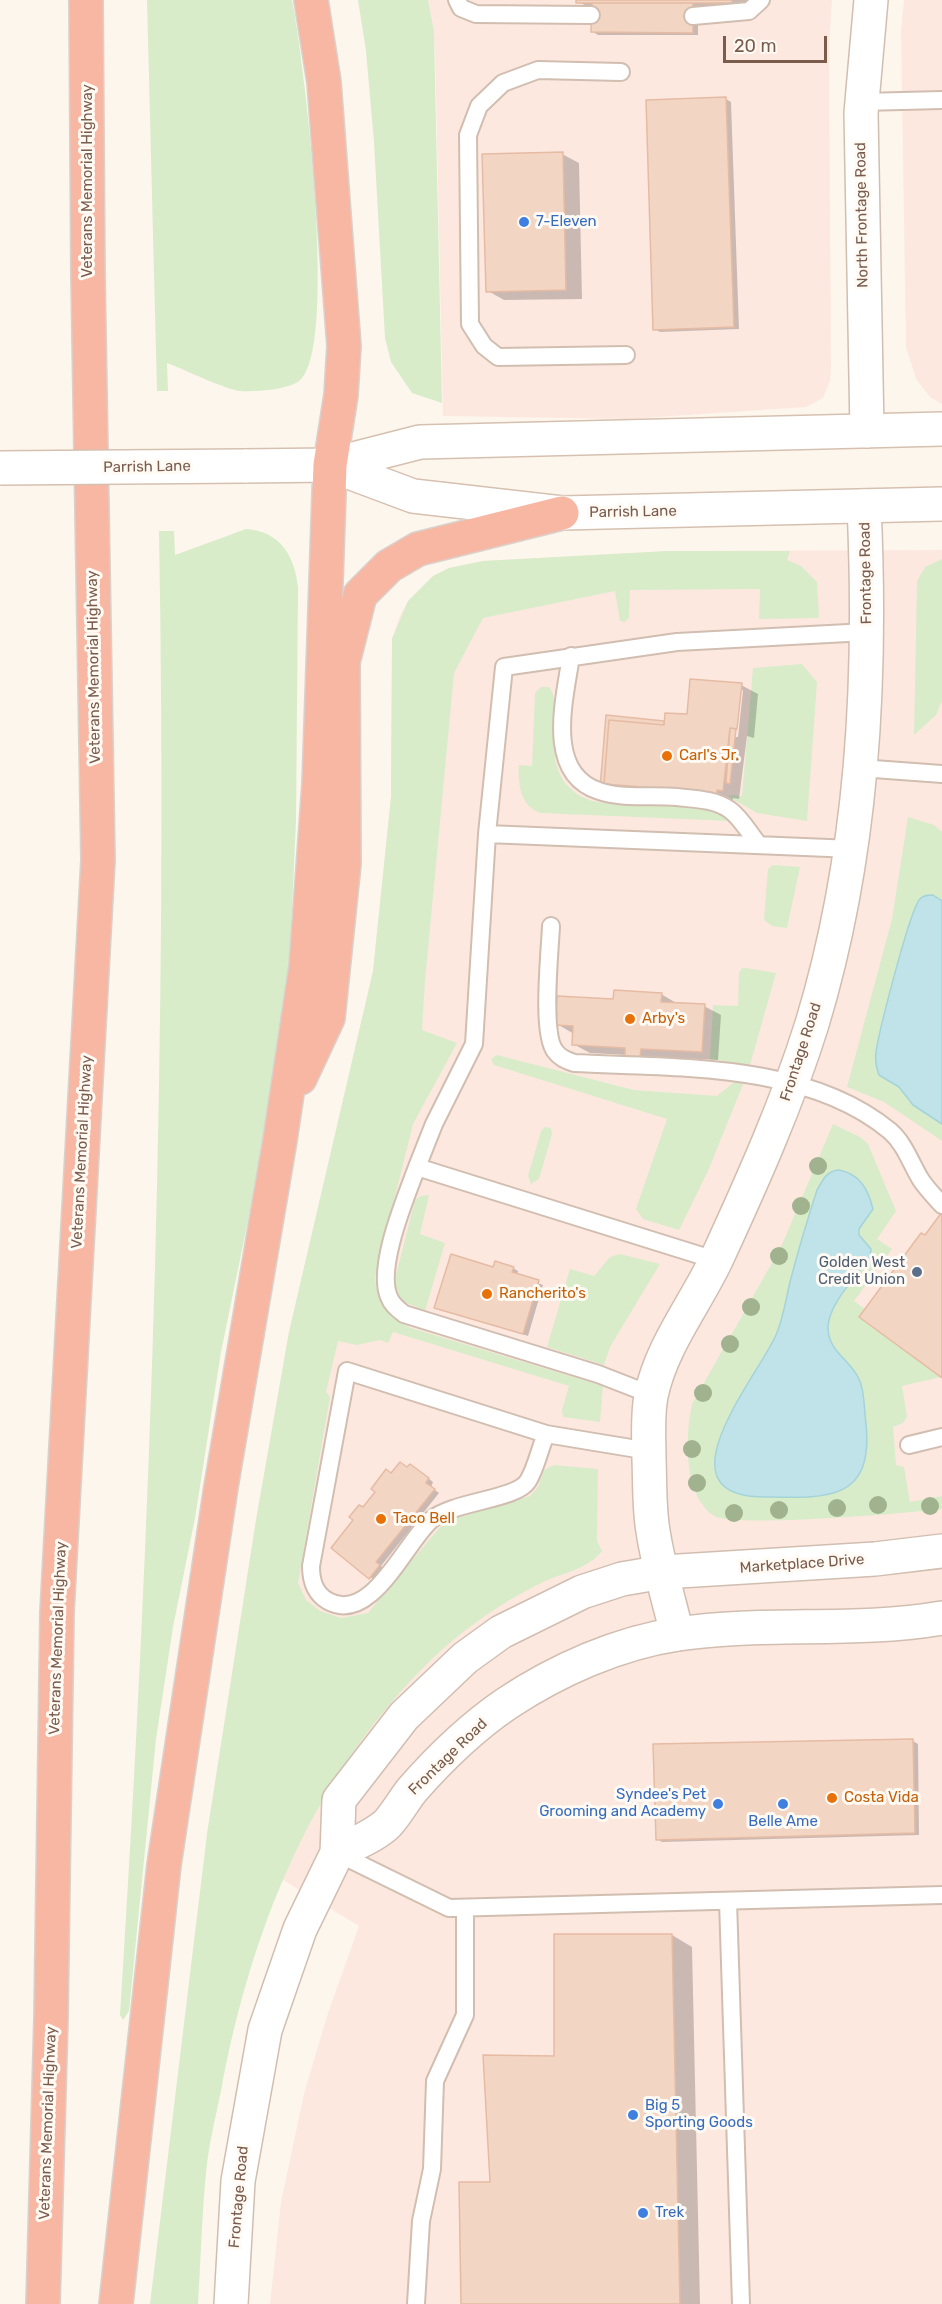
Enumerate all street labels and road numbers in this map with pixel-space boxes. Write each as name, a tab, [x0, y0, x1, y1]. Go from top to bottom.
street label: Veterans Memorial Highway	[79, 84, 97, 278]
street label: North Frontage Road	[852, 142, 872, 288]
street label: Parrish Lane	[103, 457, 191, 477]
street label: Parrish Lane	[589, 502, 677, 522]
street label: Frontage Road	[856, 522, 876, 624]
street label: Veterans Memorial Highway	[83, 570, 105, 764]
street label: Frontage Road	[777, 1001, 825, 1103]
street label: Veterans Memorial Highway	[68, 1055, 96, 1249]
street label: Veterans Memorial Highway	[46, 1541, 70, 1735]
street label: Marketplace Drive	[739, 1551, 865, 1577]
street label: Frontage Road	[405, 1715, 491, 1799]
street label: Veterans Memorial Highway	[36, 2026, 60, 2220]
street label: Frontage Road	[226, 2145, 252, 2249]

